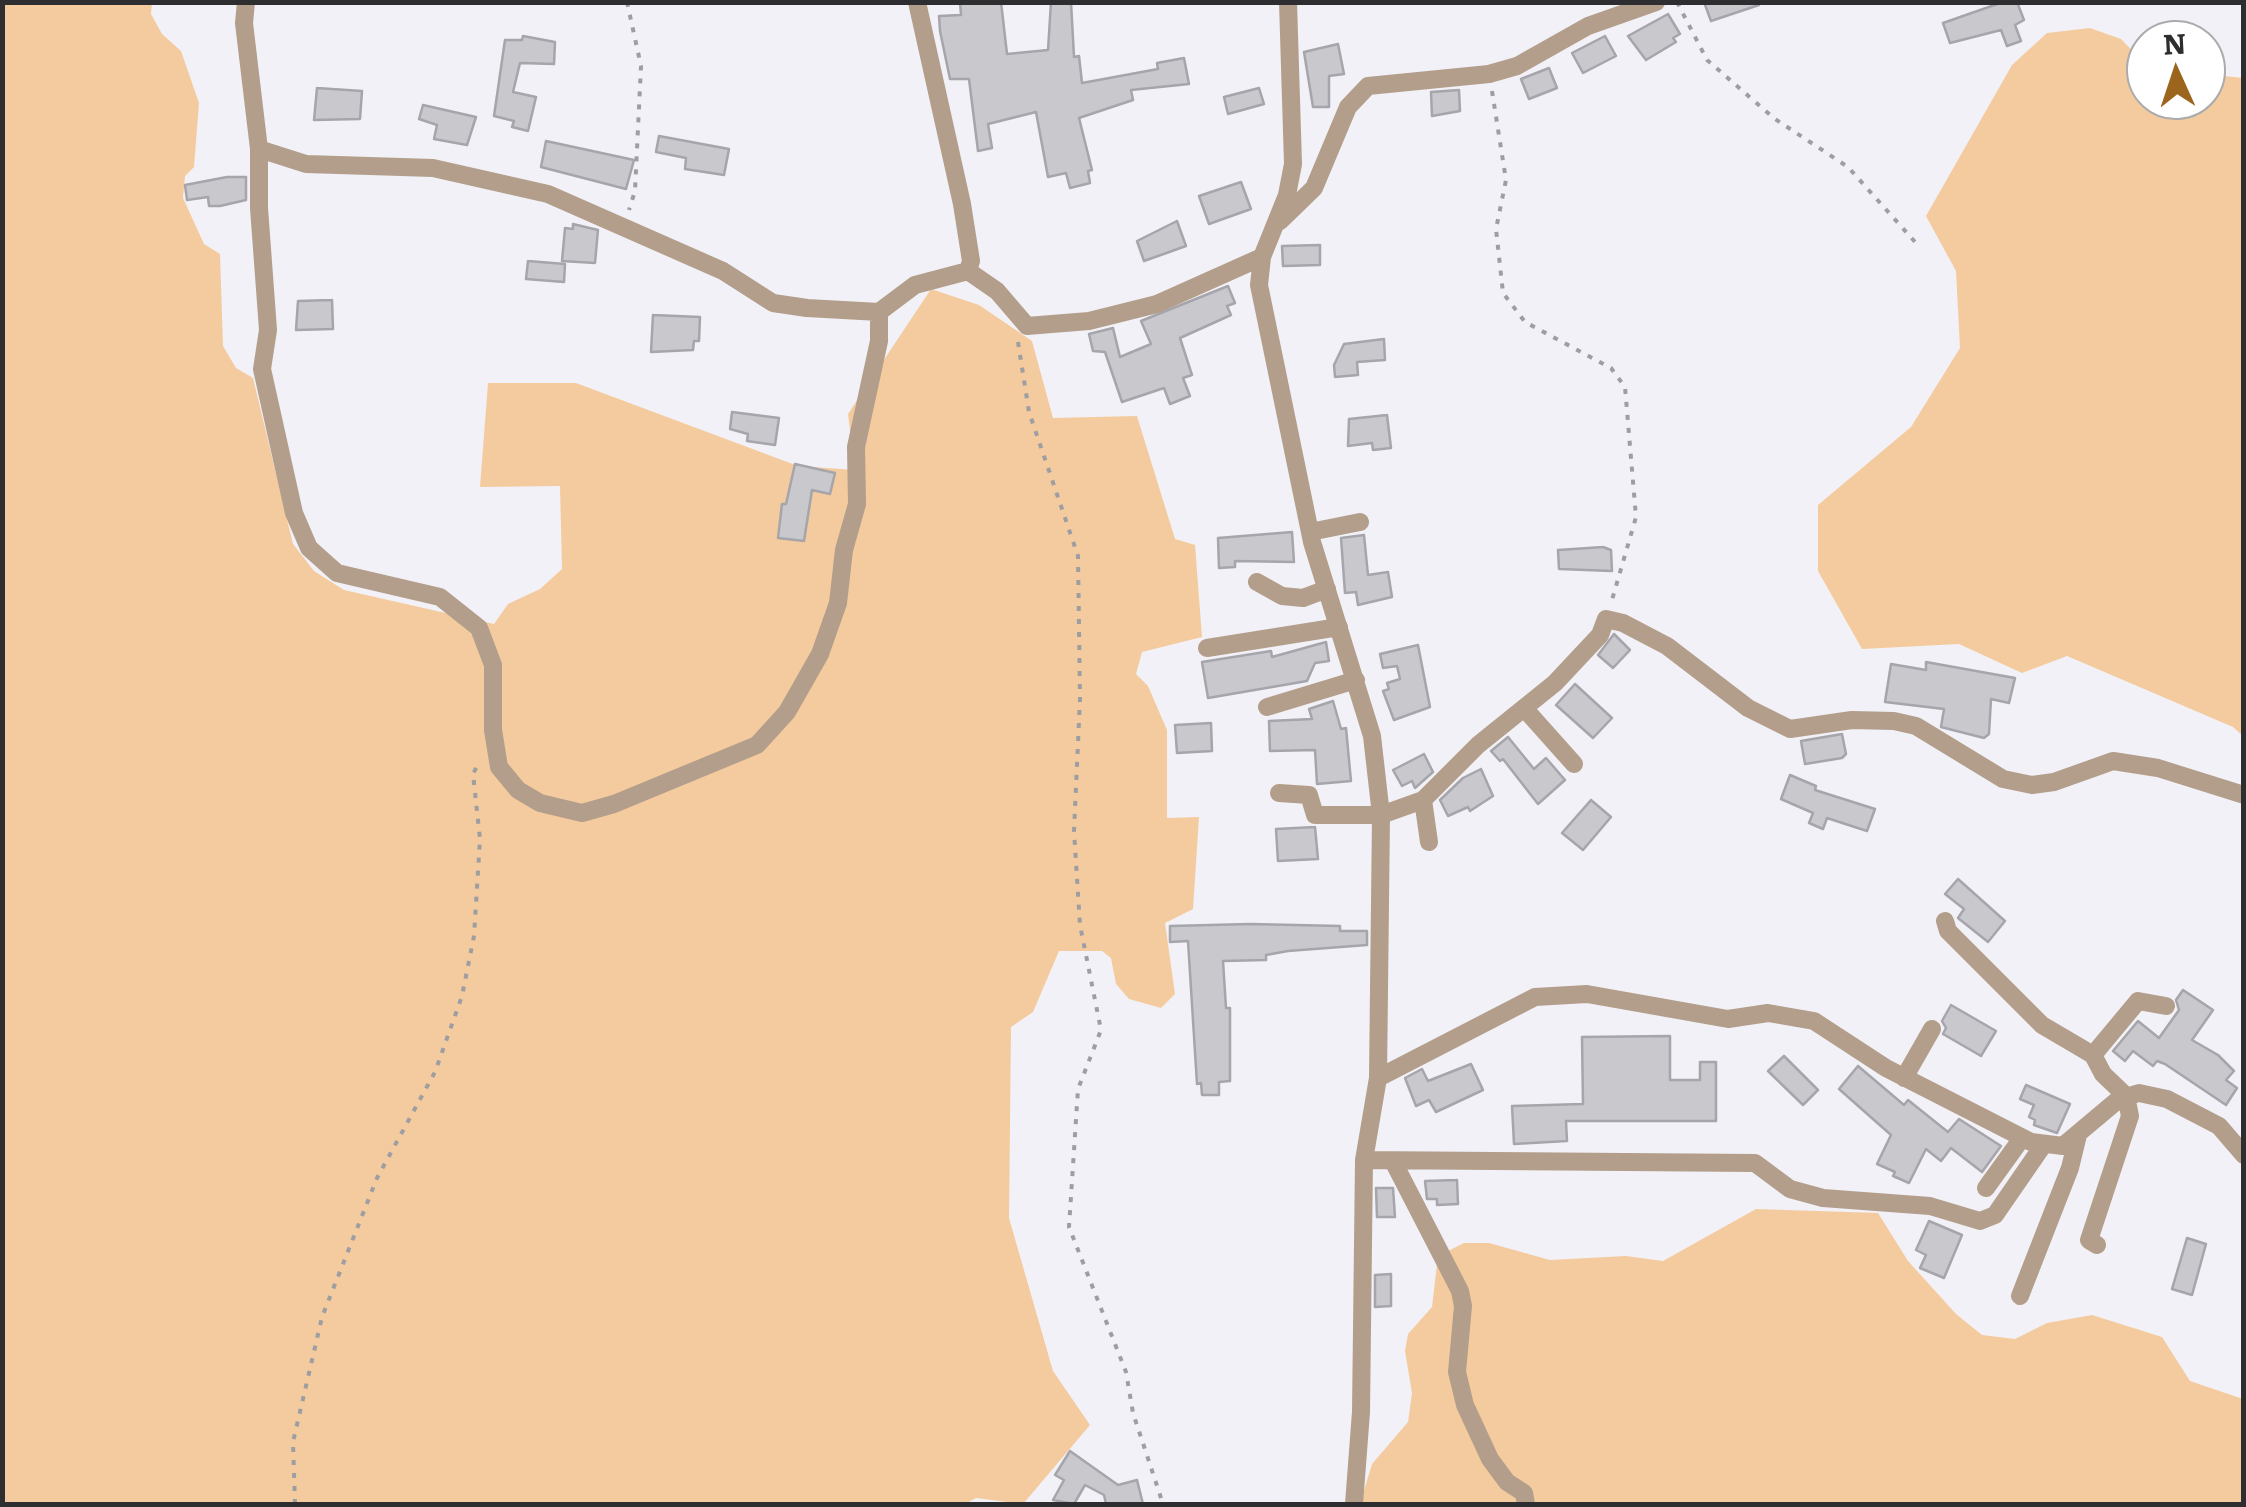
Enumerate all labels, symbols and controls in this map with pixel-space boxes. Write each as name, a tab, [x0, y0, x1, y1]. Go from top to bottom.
north arrow	[2126, 20, 2226, 120]
text: N	[2162, 20, 2187, 64]

